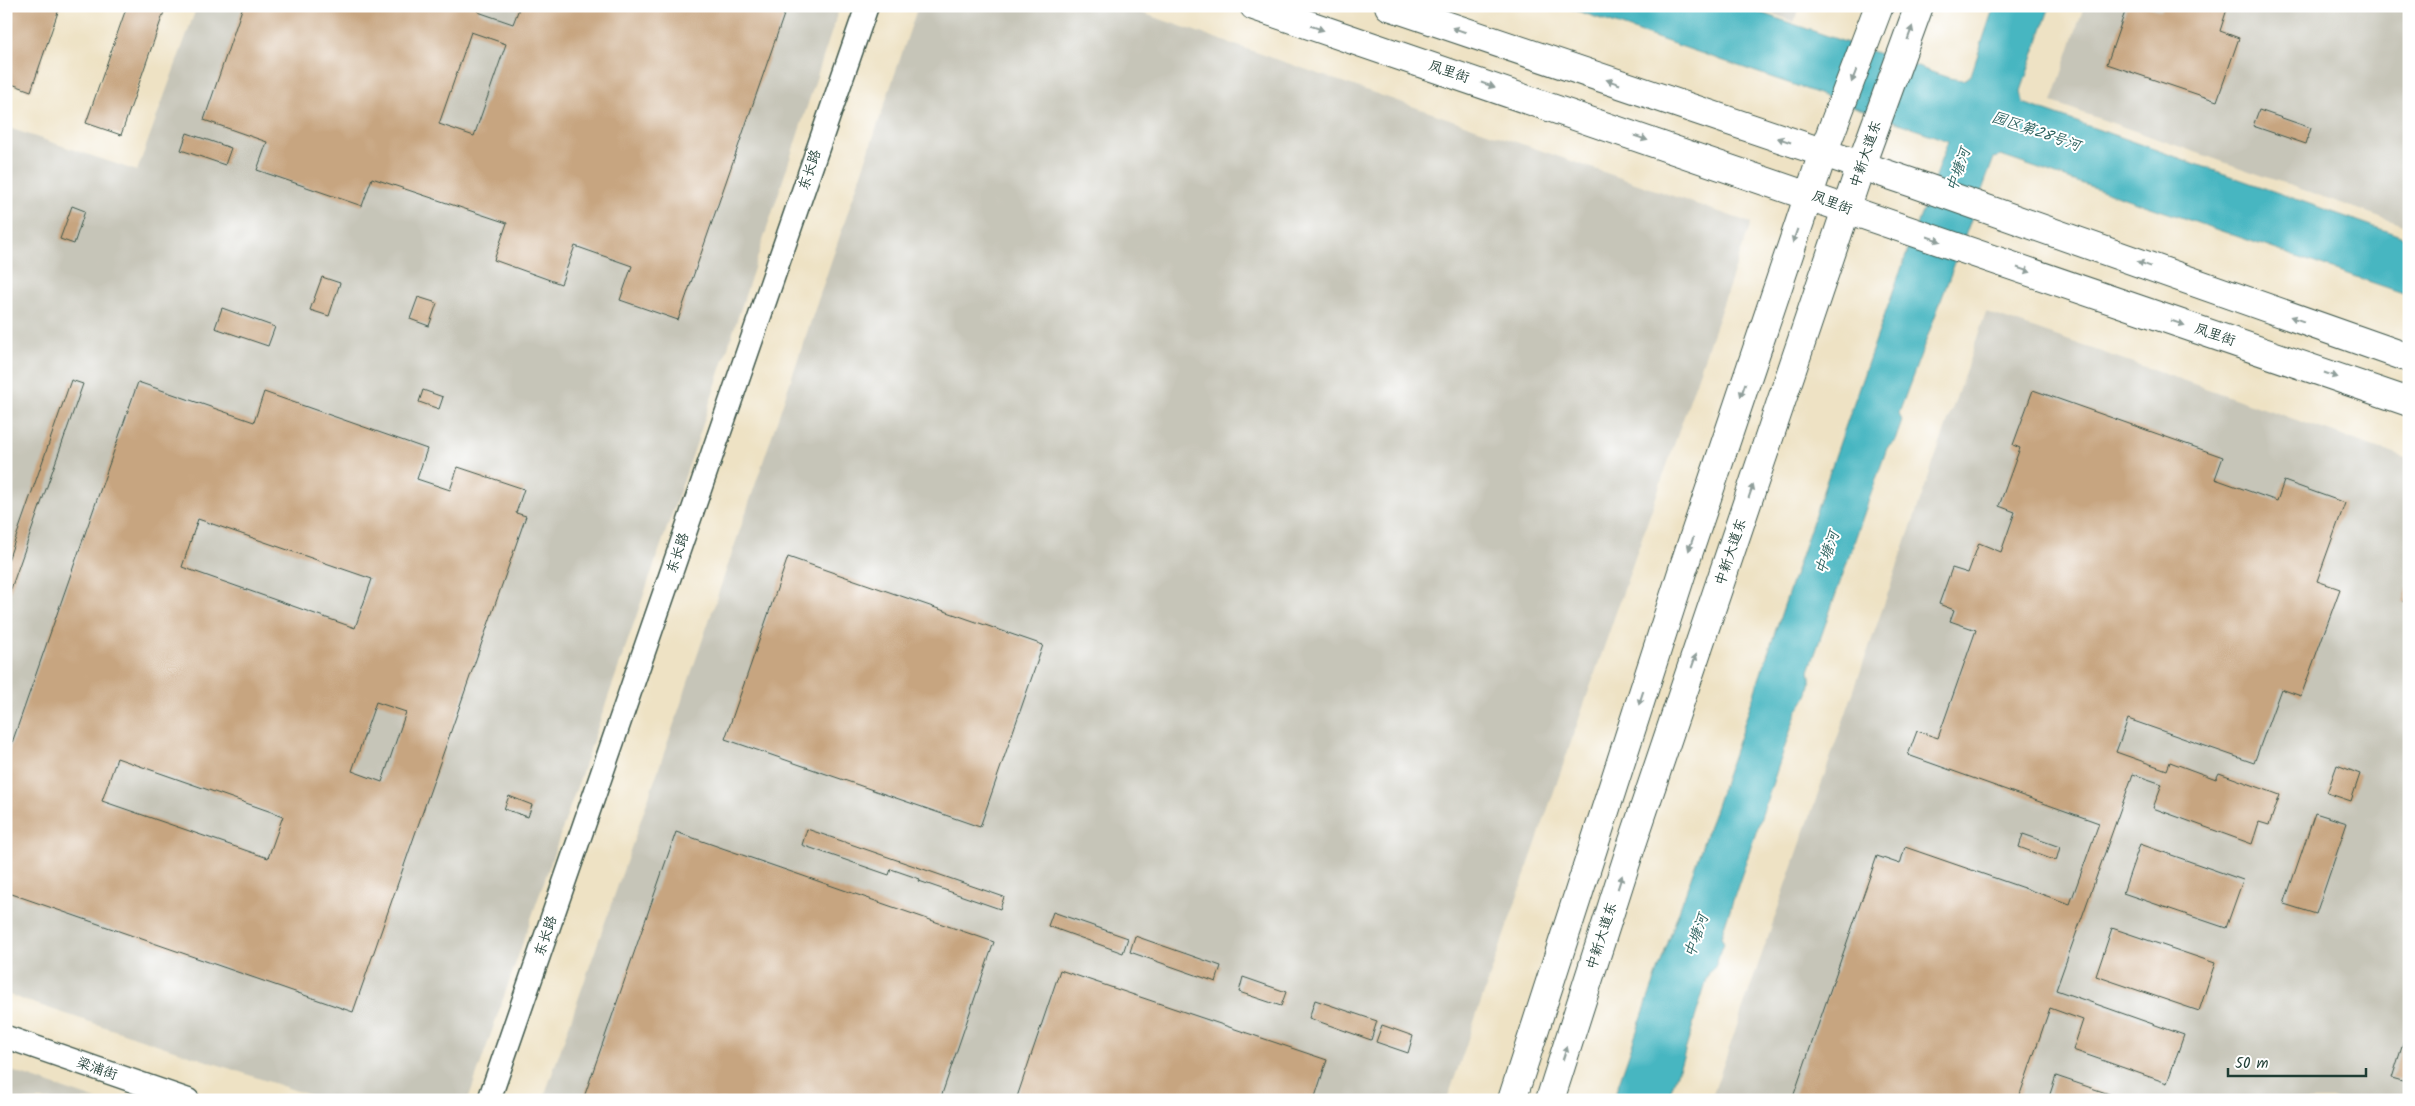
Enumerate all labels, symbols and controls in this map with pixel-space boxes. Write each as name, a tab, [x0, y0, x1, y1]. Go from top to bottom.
one-way arrow	[1310, 24, 1325, 32]
one-way arrow	[1906, 25, 1914, 40]
one-way arrow	[1452, 26, 1467, 33]
street label: 凤里街	[1426, 55, 1472, 89]
one-way arrow	[1849, 69, 1857, 84]
one-way arrow	[1605, 78, 1620, 86]
one-way arrow	[1480, 82, 1495, 90]
water label: 园区第28号河	[1988, 106, 2087, 159]
street label: 中新大道东	[1844, 117, 1888, 191]
one-way arrow	[1634, 135, 1649, 142]
one-way arrow	[1776, 136, 1791, 143]
water label: 中塘河	[1940, 142, 1979, 195]
street label: 东长路	[793, 147, 827, 193]
street label: 凤里街	[1808, 185, 1856, 221]
one-way arrow	[1791, 228, 1798, 243]
one-way arrow	[1927, 235, 1942, 243]
one-way arrow	[2136, 260, 2151, 267]
one-way arrow	[2017, 266, 2032, 274]
one-way arrow	[2289, 315, 2304, 323]
street label: 凤里街	[2192, 318, 2238, 352]
one-way arrow	[2170, 319, 2185, 327]
one-way arrow	[2324, 372, 2339, 379]
one-way arrow	[1739, 382, 1747, 397]
one-way arrow	[1748, 483, 1756, 498]
street label: 中新大道东	[1709, 515, 1753, 589]
water label: 中塘河	[1809, 525, 1848, 578]
street label: 东长路	[661, 530, 695, 576]
one-way arrow	[1687, 536, 1695, 551]
one-way arrow	[1690, 654, 1698, 669]
one-way arrow	[1637, 691, 1645, 706]
one-way arrow	[1616, 874, 1624, 889]
street label: 中新大道东	[1581, 899, 1623, 973]
water label: 中塘河	[1678, 908, 1717, 961]
street label: 东长路	[529, 913, 563, 959]
one-way arrow	[1561, 1046, 1569, 1061]
scale bar	[2228, 1046, 2365, 1078]
street label: 梁浦街	[74, 1052, 120, 1086]
text: 50 m	[2235, 1052, 2269, 1076]

